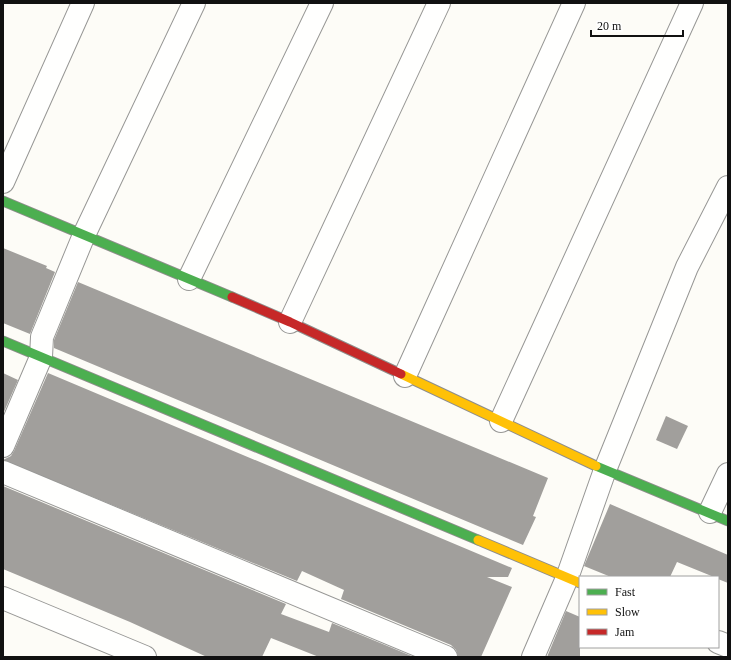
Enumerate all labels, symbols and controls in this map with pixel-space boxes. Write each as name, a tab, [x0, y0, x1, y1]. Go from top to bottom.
scale bar	[591, 12, 683, 38]
text: 20 m	[597, 19, 622, 33]
legend	[579, 576, 719, 648]
text: Fast	[615, 585, 636, 599]
text: Slow	[615, 605, 640, 619]
text: Jam	[615, 625, 635, 639]

